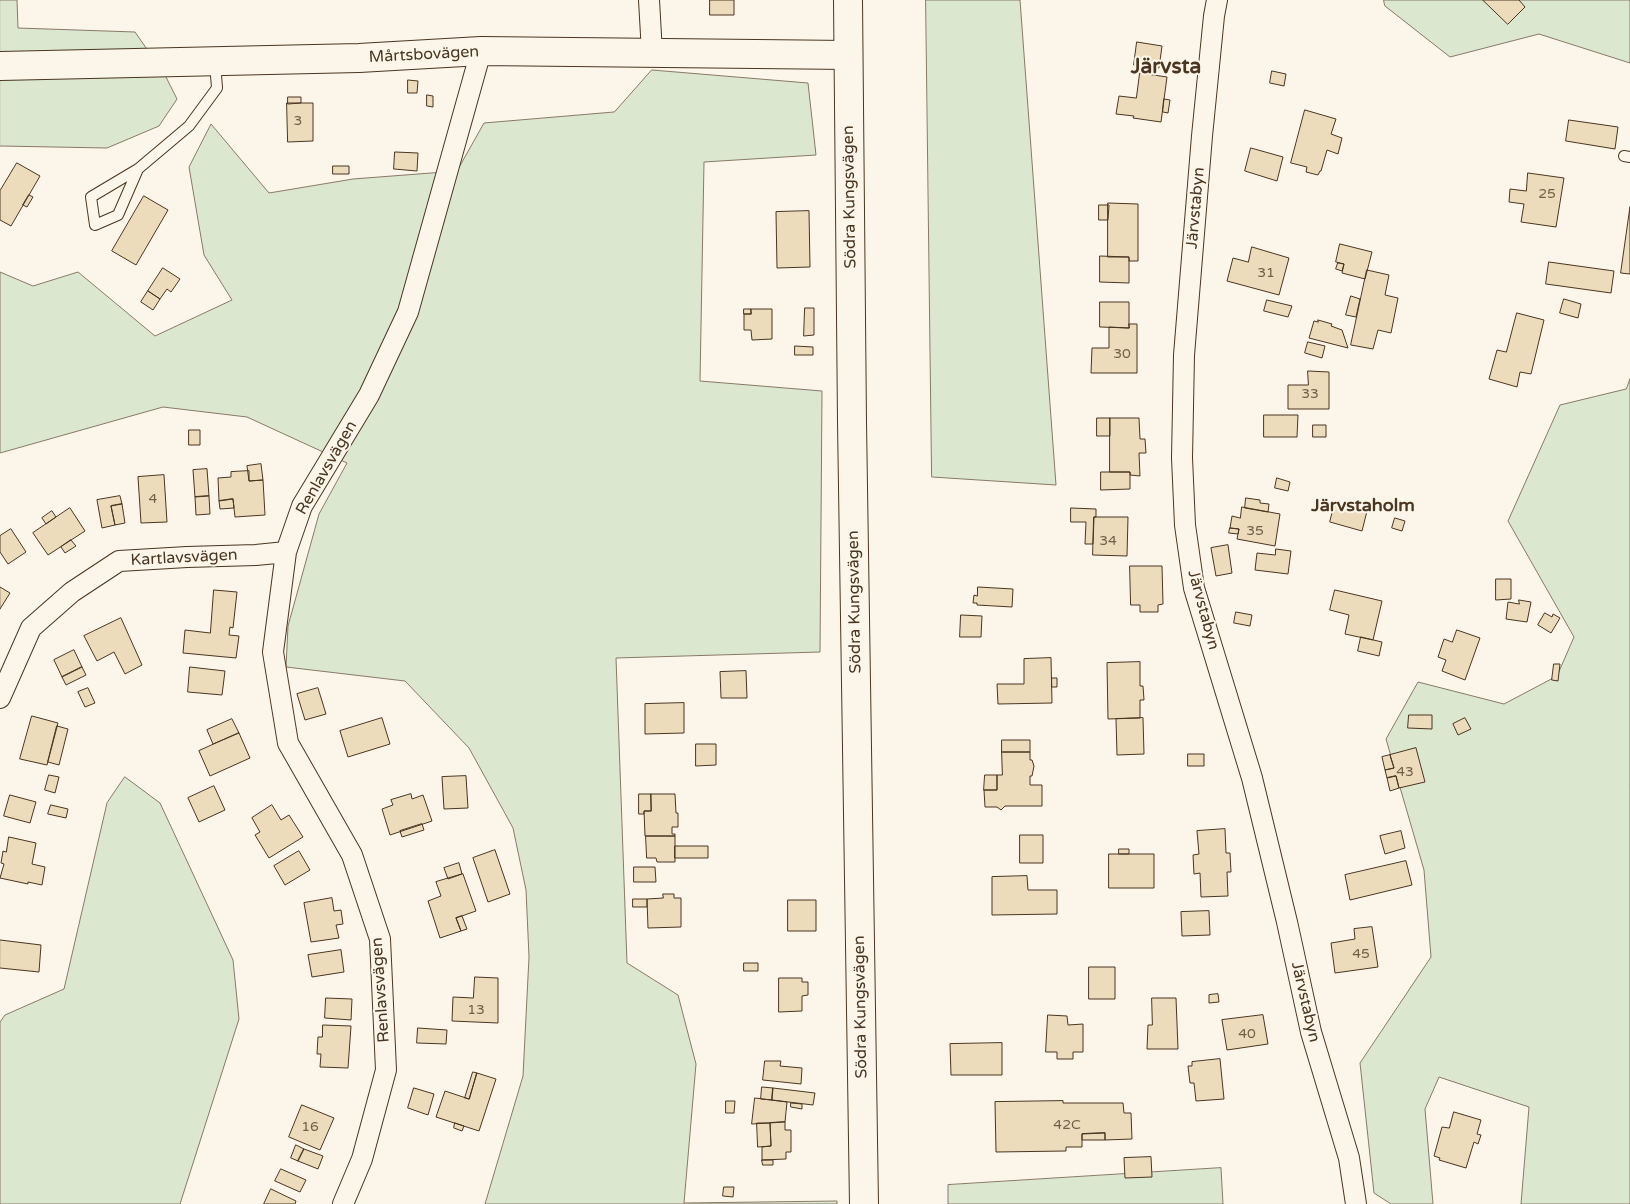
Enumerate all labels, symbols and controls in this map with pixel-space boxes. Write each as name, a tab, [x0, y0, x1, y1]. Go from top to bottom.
street label: Mårtsbovägen	[368, 43, 480, 67]
district label: Järvsta	[1131, 54, 1201, 80]
house number: 3	[294, 113, 302, 129]
street label: Södra Kungsvägen	[839, 125, 861, 269]
street label: Järvstabyn	[1183, 166, 1209, 250]
house number: 25	[1538, 186, 1556, 202]
house number: 31	[1257, 265, 1275, 281]
house number: 30	[1113, 346, 1131, 362]
house number: 33	[1301, 386, 1319, 402]
street label: Renlavsvägen	[292, 418, 362, 518]
house number: 4	[149, 491, 157, 507]
district label: Järvstaholm	[1311, 495, 1415, 517]
house number: 35	[1246, 523, 1264, 539]
street label: Södra Kungsvägen	[844, 530, 866, 674]
house number: 34	[1099, 533, 1117, 549]
street label: Kartlavsvägen	[130, 546, 238, 570]
street label: Järvstabyn	[1183, 568, 1223, 652]
house number: 43	[1396, 764, 1414, 780]
street label: Södra Kungsvägen	[850, 935, 872, 1079]
street label: Renlavsvägen	[368, 937, 394, 1043]
house number: 45	[1352, 946, 1370, 962]
street label: Järvstabyn	[1286, 960, 1324, 1044]
house number: 13	[467, 1002, 485, 1018]
house number: 40	[1238, 1026, 1256, 1042]
house number: 42C	[1053, 1117, 1081, 1133]
house number: 16	[301, 1119, 319, 1135]

